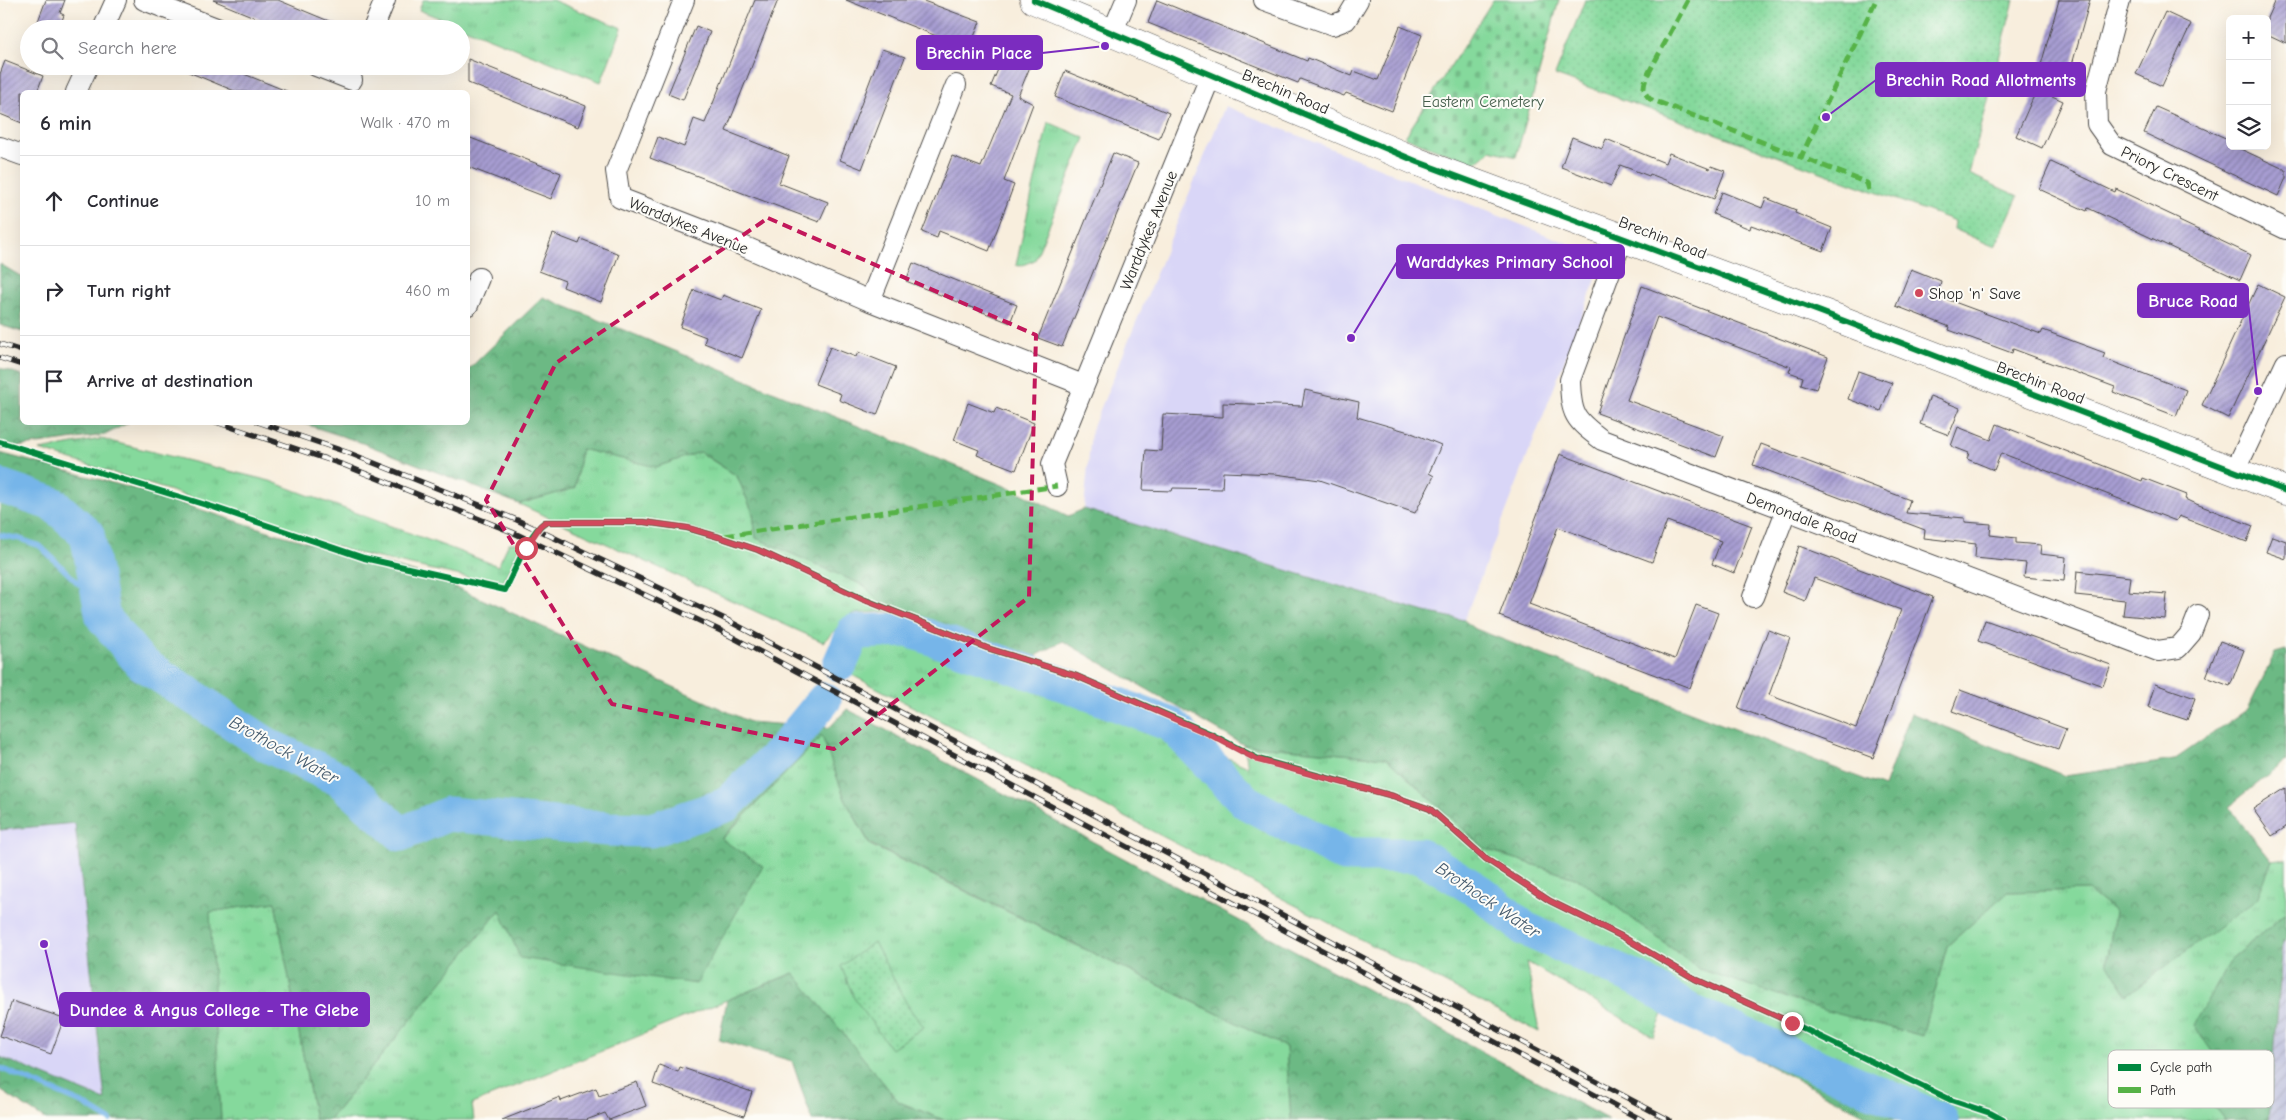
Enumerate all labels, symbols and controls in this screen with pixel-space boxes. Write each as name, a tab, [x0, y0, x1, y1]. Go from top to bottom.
map controls	[2226, 15, 2271, 150]
button: +	[2226, 15, 2271, 60]
search box	[20, 20, 470, 75]
icon: search	[38, 34, 66, 62]
callout: Brechin Place	[917, 36, 1042, 69]
text: Search here	[78, 37, 177, 59]
text: Brechin Place	[926, 43, 1032, 64]
button: −	[2226, 60, 2271, 105]
callout: Brechin Road Allotments	[1876, 63, 2085, 96]
street label: Brechin Road	[1239, 66, 1332, 118]
text: Brechin Road Allotments	[1886, 70, 2076, 91]
park label: Eastern Cemetery	[1422, 93, 1545, 111]
button: layers	[2226, 105, 2271, 150]
text: 6 min	[40, 111, 92, 135]
text: Walk · 470 m	[361, 114, 450, 132]
street label: Priory Crescent	[2118, 143, 2221, 205]
street label: Warddykes Avenue	[1117, 168, 1181, 293]
icon: ahead	[40, 187, 68, 215]
text: Continue	[87, 190, 159, 212]
text: 10 m	[415, 192, 450, 210]
street label: Warddykes Avenue	[626, 194, 751, 258]
street label: Brechin Road	[1616, 213, 1709, 263]
callout: Warddykes Primary School	[1397, 245, 1624, 278]
text: Warddykes Primary School	[1407, 252, 1613, 273]
icon: right	[40, 277, 68, 305]
text: Turn right	[87, 280, 171, 302]
text: 460 m	[405, 282, 450, 300]
callout: Bruce Road	[2138, 284, 2248, 317]
place label: Shop 'n' Save	[1929, 285, 2021, 303]
marker: Shop 'n' Save	[1913, 287, 1925, 299]
text: Bruce Road	[2148, 291, 2238, 312]
street label: Brechin Road	[1994, 358, 2087, 408]
icon: arrive	[40, 367, 68, 395]
text: Arrive at destination	[87, 370, 253, 392]
street label: Demondale Road	[1744, 489, 1859, 547]
route start	[515, 537, 538, 560]
water label: Brothock Water	[226, 712, 343, 789]
water label: Brothock Water	[1432, 858, 1545, 944]
callout: Dundee & Angus College - The Glebe	[60, 993, 369, 1026]
text: Dundee & Angus College - The Glebe	[69, 1000, 359, 1021]
route end	[1781, 1012, 1804, 1035]
legend	[2108, 1050, 2274, 1108]
text: Cycle path	[2150, 1059, 2212, 1076]
text: Path	[2150, 1082, 2176, 1099]

